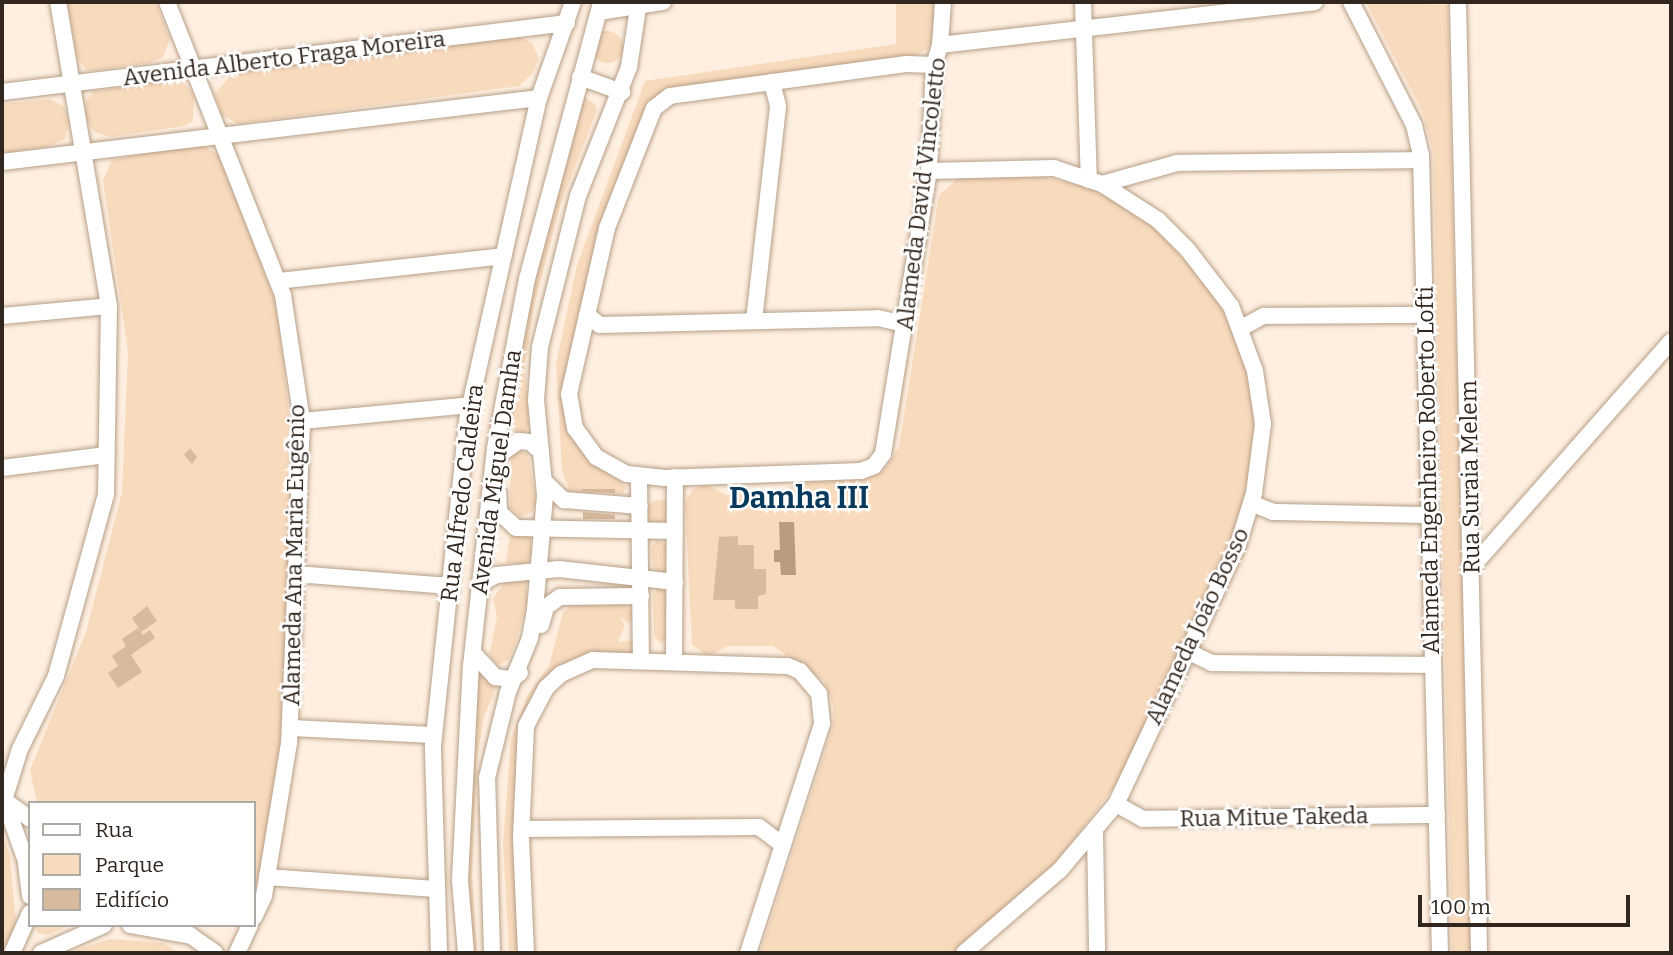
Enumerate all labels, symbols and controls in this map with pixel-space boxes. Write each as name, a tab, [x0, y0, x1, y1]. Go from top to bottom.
street label: Avenida Alberto Fraga Moreira	[121, 25, 447, 91]
street label: Alameda David Vincoletto	[891, 56, 951, 332]
street label: Alameda Engenheiro Roberto Lofti	[1411, 286, 1445, 654]
street label: Avenida Miguel Damha	[465, 348, 527, 596]
street label: Rua Suraia Melem	[1455, 380, 1485, 574]
street label: Rua Alfredo Caldeira	[435, 382, 489, 604]
street label: Alameda Ana Maria Eugênio	[278, 404, 310, 706]
district label: Damha III	[729, 480, 869, 516]
street label: Alameda João Bosso	[1139, 523, 1255, 729]
legend	[28, 801, 256, 927]
street label: Rua Mitue Takeda	[1179, 802, 1369, 832]
text: Rua	[95, 817, 133, 843]
text: Parque	[95, 852, 164, 878]
scale bar	[1421, 881, 1633, 925]
text: Edifício	[95, 887, 169, 913]
text: 100 m	[1431, 894, 1491, 920]

